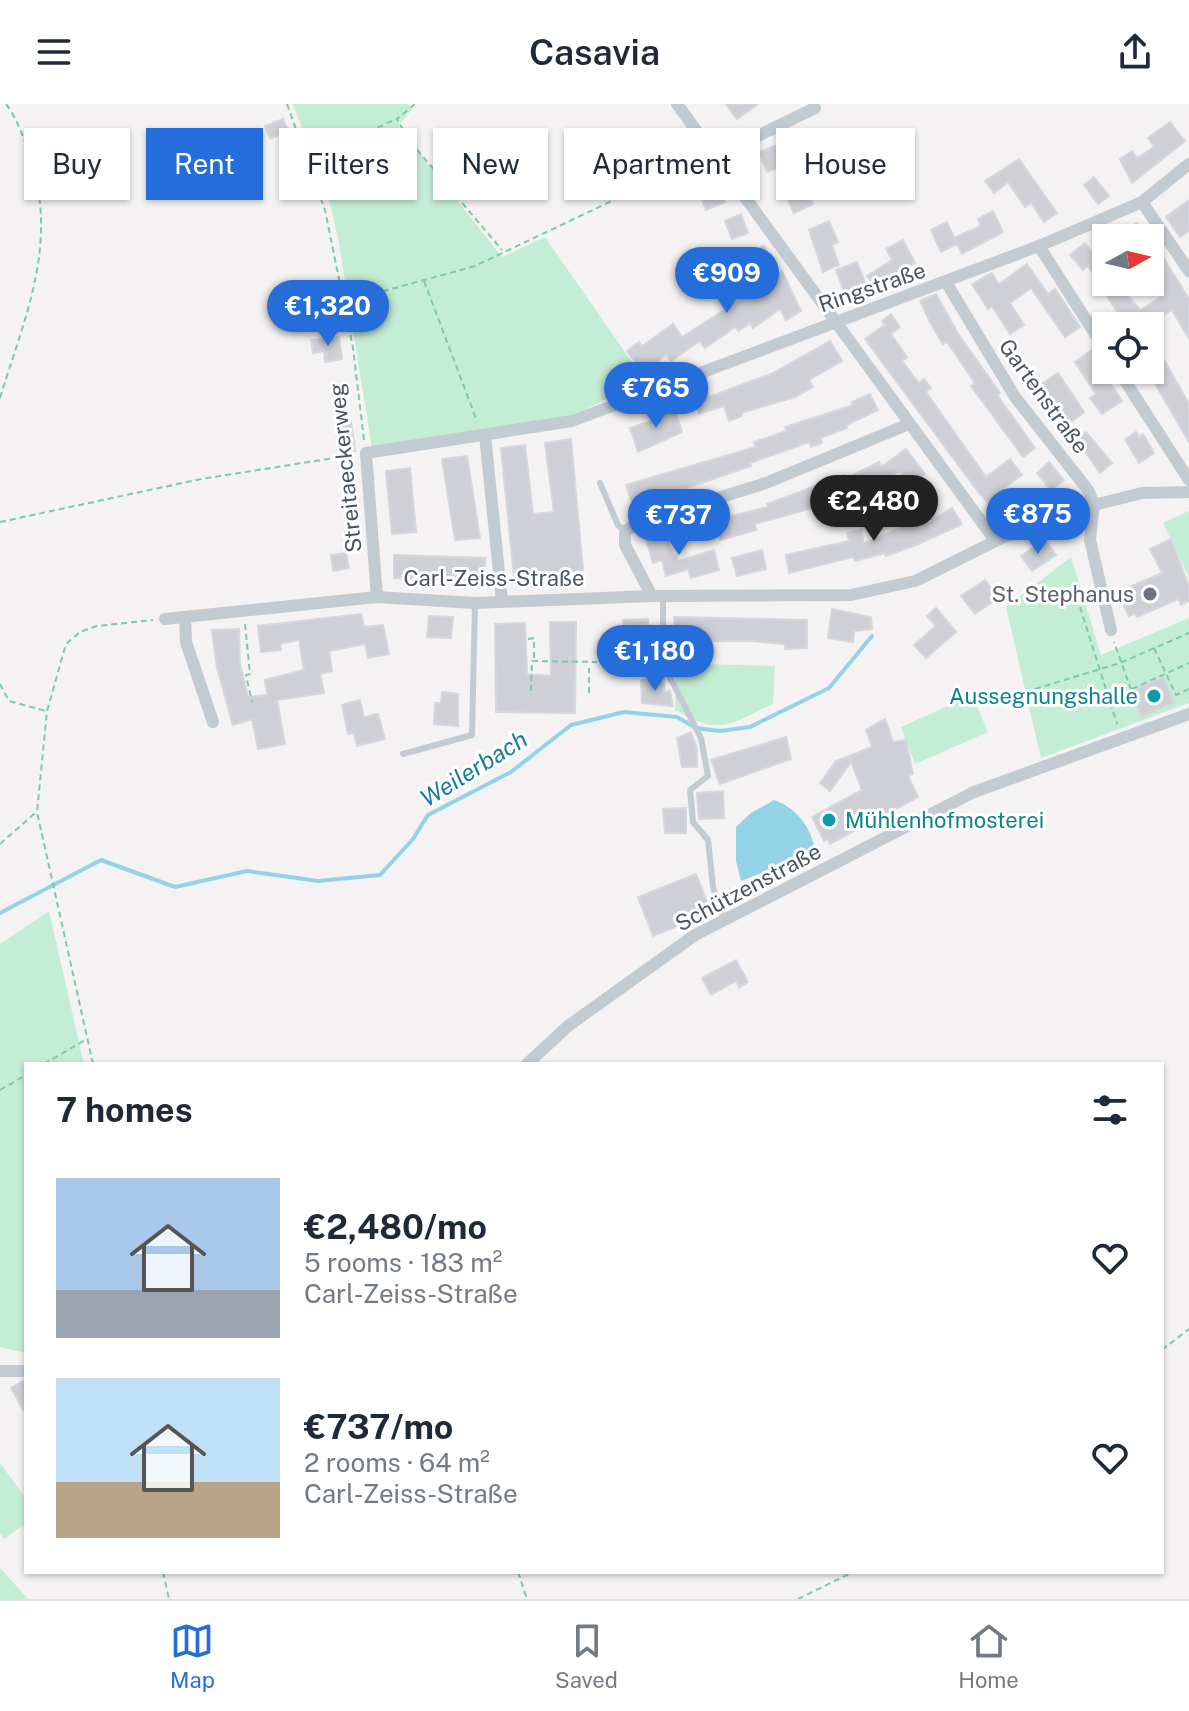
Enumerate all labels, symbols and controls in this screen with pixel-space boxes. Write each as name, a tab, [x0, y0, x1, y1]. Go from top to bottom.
icon: menu	[32, 30, 76, 74]
icon: share	[1113, 30, 1157, 74]
text: Casavia	[529, 31, 660, 73]
chip: Buy	[24, 128, 130, 200]
chip: Rent	[146, 128, 263, 200]
chip: Filters	[279, 128, 417, 200]
chip: New	[433, 128, 548, 200]
chip: Apartment	[564, 128, 760, 200]
chip: House	[776, 128, 915, 200]
north arrow	[1092, 224, 1164, 296]
map controls	[1092, 224, 1164, 384]
pin: €909	[680, 247, 774, 315]
text: €909	[693, 257, 761, 288]
street label: Ringstraße	[815, 257, 929, 317]
pin: €1,320	[263, 280, 393, 348]
text: €1,320	[285, 290, 371, 321]
button: locate	[1092, 312, 1164, 384]
street label: Gartenstraße	[994, 334, 1094, 458]
pin: €765	[609, 362, 703, 430]
text: €765	[622, 372, 690, 403]
street label: Streitaeckerweg	[323, 382, 367, 554]
pin: €2,480	[809, 475, 939, 543]
text: €2,480	[828, 485, 920, 516]
pin: €875	[991, 488, 1085, 556]
pin: €737	[632, 489, 726, 557]
text: €875	[1004, 498, 1072, 529]
text: €737	[646, 499, 712, 530]
street label: Carl-Zeiss-Straße	[404, 565, 584, 591]
place label: St. Stephanus	[991, 581, 1134, 607]
marker: St. Stephanus	[1141, 585, 1159, 603]
pin: €1,180	[590, 625, 720, 693]
text: €1,180	[615, 635, 695, 666]
place label: Aussegnungshalle	[949, 683, 1138, 709]
marker: Aussegnungshalle	[1145, 687, 1163, 705]
water label: Weilerbach	[415, 724, 532, 812]
place label: Mühlenhofmosterei	[845, 807, 1044, 833]
marker: Mühlenhofmosterei	[820, 811, 838, 829]
street label: Schützenstraße	[671, 838, 825, 936]
icon: filters	[1088, 1088, 1132, 1132]
text: 7 homes	[56, 1090, 193, 1130]
text: €2,480/mo	[304, 1207, 487, 1247]
icon: home	[120, 1210, 216, 1306]
icon: heart	[1088, 1236, 1132, 1280]
text: 5 rooms · 183 m²	[304, 1247, 502, 1278]
text: Carl-Zeiss-Straße	[304, 1278, 518, 1309]
text: €737/mo	[304, 1407, 453, 1447]
icon: home	[120, 1410, 216, 1506]
icon: heart	[1088, 1436, 1132, 1480]
text: 2 rooms · 64 m²	[304, 1447, 490, 1478]
text: Carl-Zeiss-Straße	[304, 1478, 518, 1509]
tab: Map	[170, 1619, 215, 1693]
tab: Saved	[555, 1619, 618, 1693]
tab: Home	[958, 1619, 1019, 1693]

